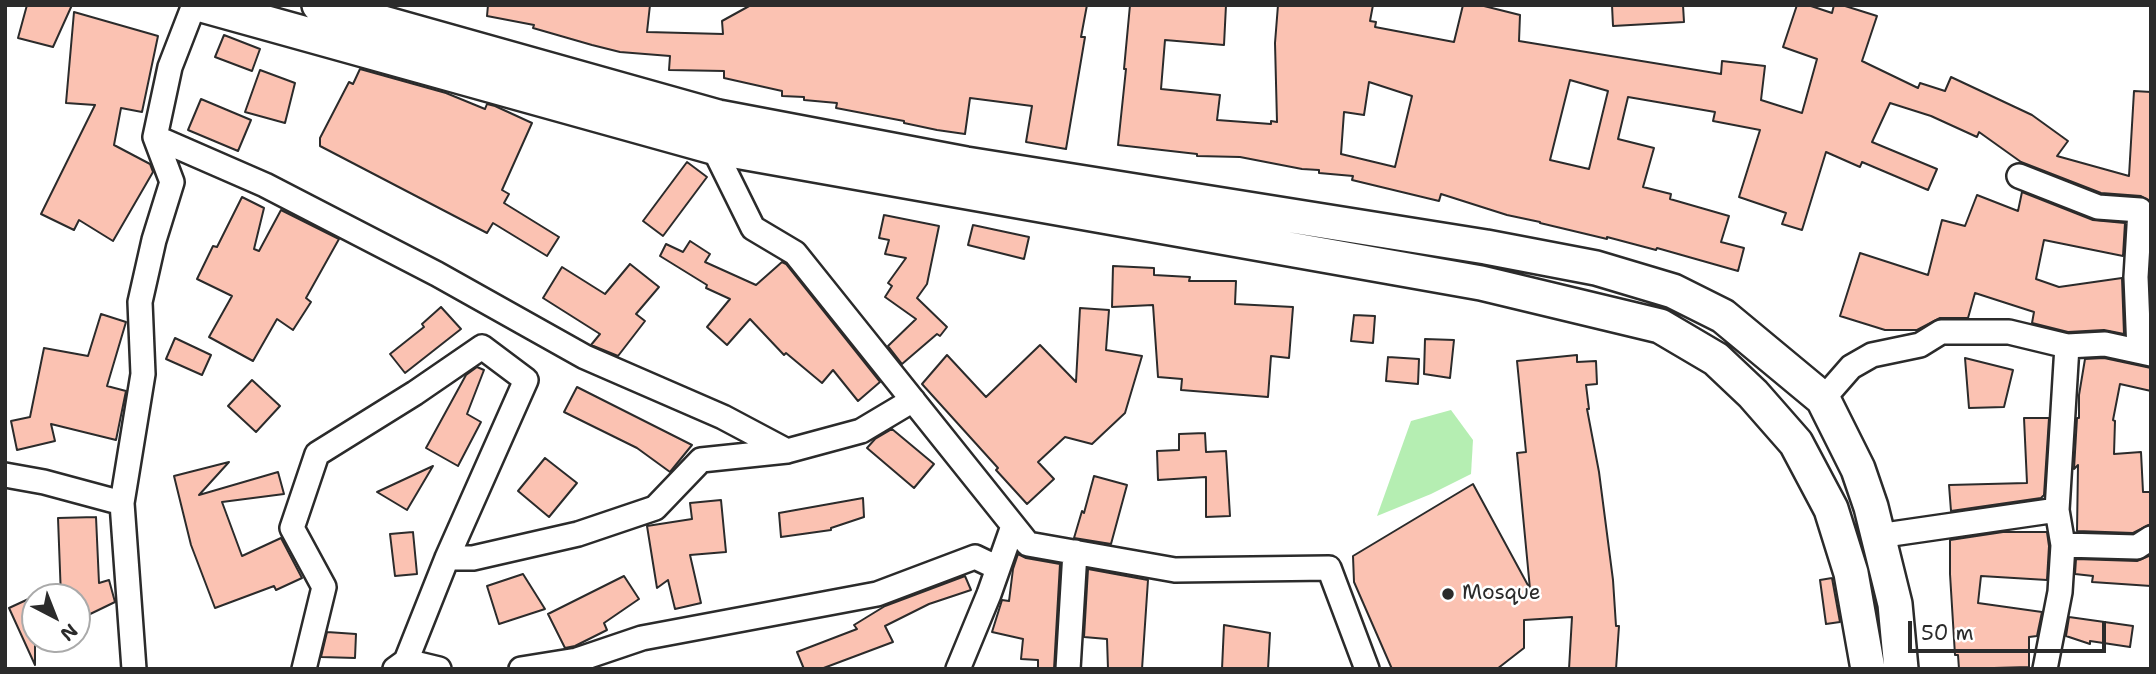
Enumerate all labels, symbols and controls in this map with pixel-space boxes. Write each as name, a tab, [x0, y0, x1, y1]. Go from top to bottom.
place label: Mosque	[1462, 581, 1541, 607]
north arrow	[21, 583, 91, 653]
marker: Mosque	[1440, 586, 1456, 602]
scale bar	[1911, 608, 2109, 652]
text: N	[55, 618, 83, 647]
text: 50 m	[1921, 619, 1974, 647]

